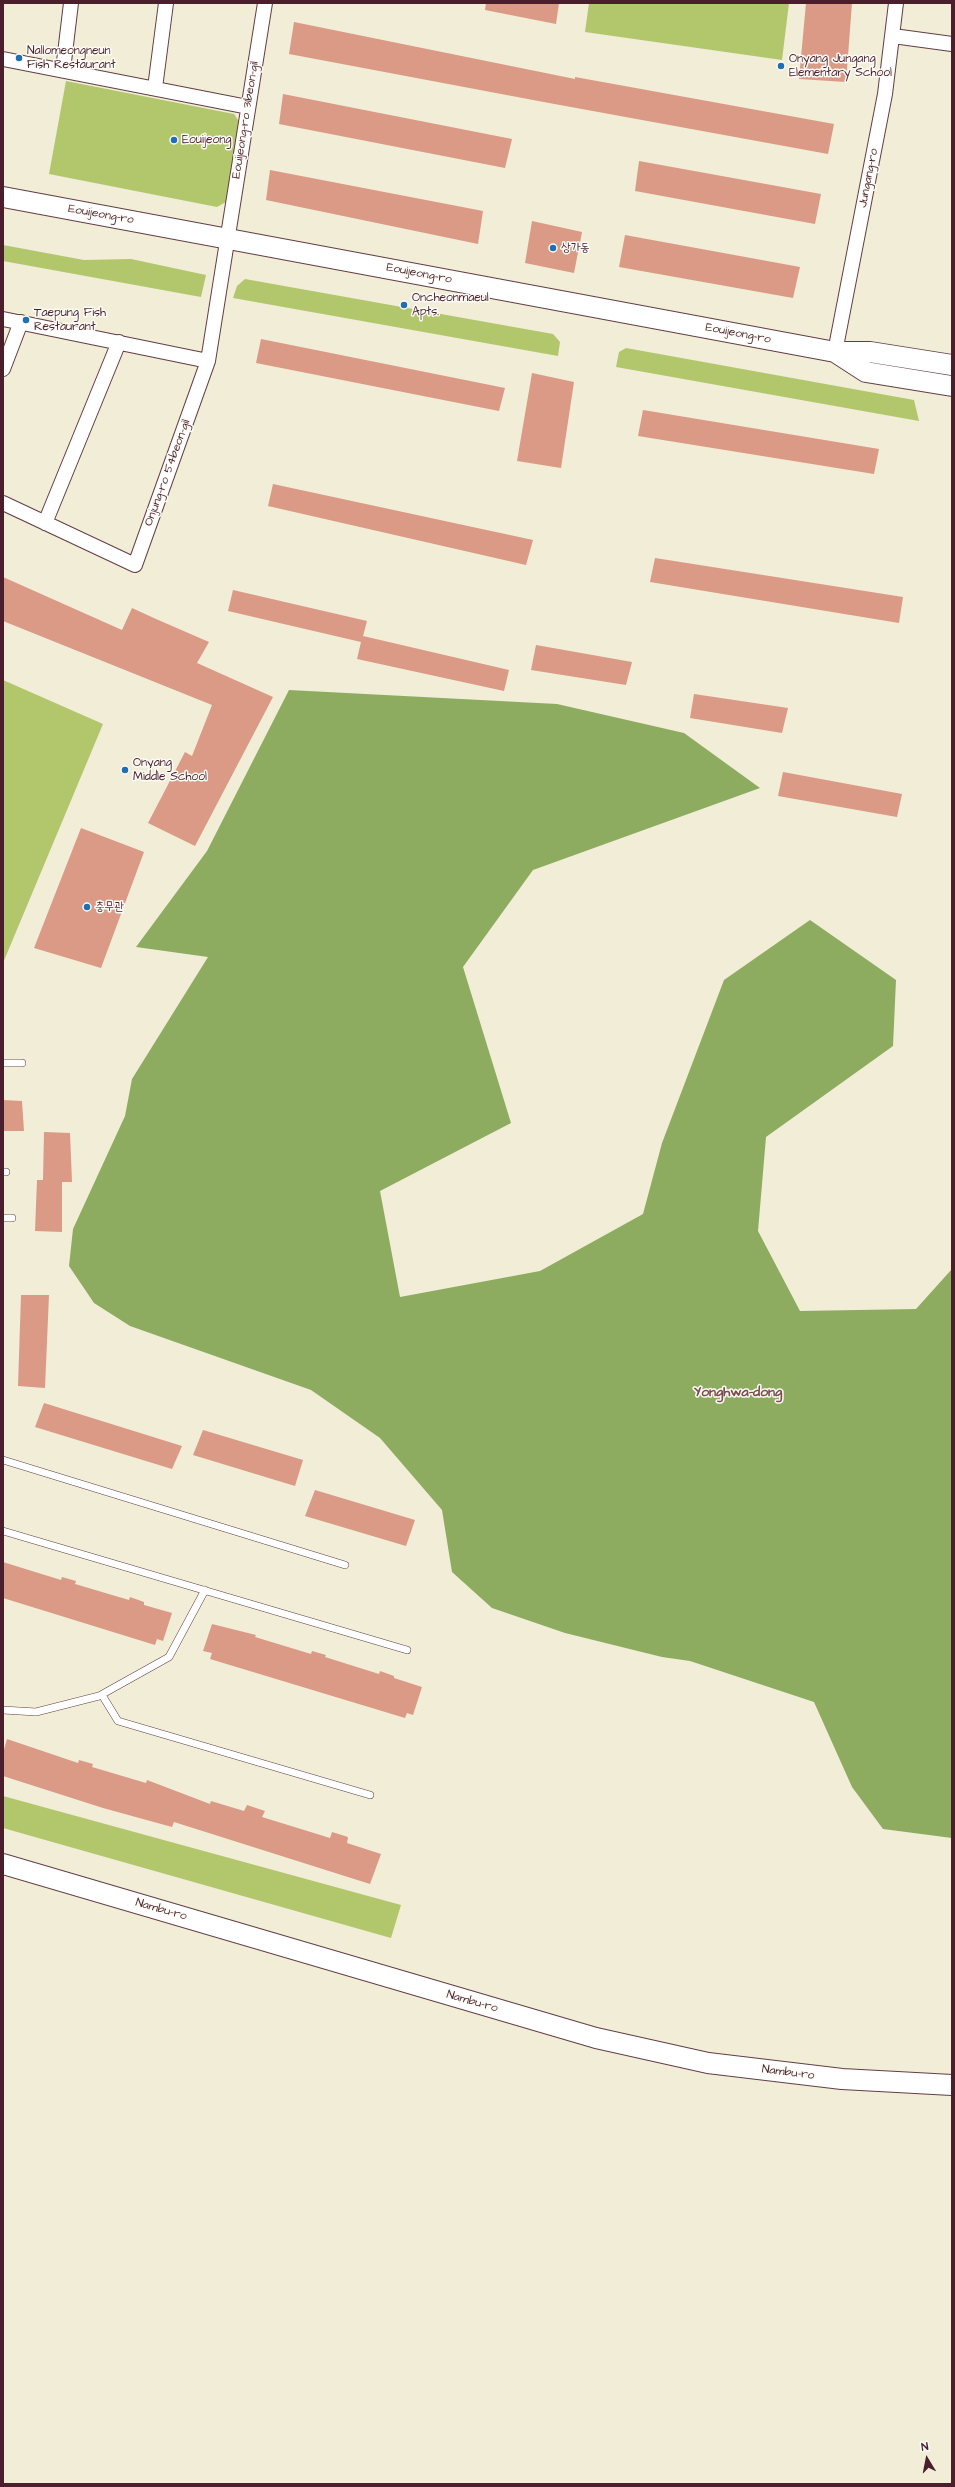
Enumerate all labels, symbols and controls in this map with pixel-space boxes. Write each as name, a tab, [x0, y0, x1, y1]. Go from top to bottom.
place label: Nallomeongneun Fish Restaurant	[27, 44, 116, 72]
place label: Onyang Jungang Elementary School	[789, 52, 892, 80]
marker: Nallomeongneun Fish Restaurant	[14, 53, 24, 63]
street label: Eouijeong-ro 31beon-gil	[230, 60, 262, 180]
marker: Onyang Jungang Elementary School	[776, 61, 786, 71]
place label: Eouijeong	[182, 133, 231, 147]
marker: Eouijeong	[169, 135, 179, 145]
street label: Jungang-ro	[856, 147, 882, 209]
street label: Eouijeong-ro	[67, 202, 135, 228]
place label: 상가동	[561, 241, 590, 255]
marker: 상가동	[548, 243, 558, 253]
street label: Eouijeong-ro	[385, 261, 453, 287]
place label: Oncheonmaeul Apts.	[412, 291, 489, 319]
marker: Oncheonmaeul Apts.	[399, 300, 409, 310]
place label: Taepung Fish Restaurant	[34, 306, 106, 334]
marker: Taepung Fish Restaurant	[21, 315, 31, 325]
street label: Eouijeong-ro	[704, 321, 772, 347]
street label: Onjung-ro 54beon-gil	[142, 418, 194, 528]
place label: Onyang Middle School	[133, 756, 207, 784]
marker: Onyang Middle School	[120, 765, 130, 775]
place label: 충무관	[95, 900, 124, 914]
marker: 충무관	[82, 902, 92, 912]
district label: Yonghwa-dong	[694, 1385, 782, 1401]
street label: Nambu-ro	[134, 1896, 188, 1924]
street label: Nambu-ro	[445, 1988, 499, 2016]
street label: Nambu-ro	[761, 2063, 815, 2083]
north arrow	[907, 2439, 947, 2479]
text: N	[920, 2439, 930, 2455]

